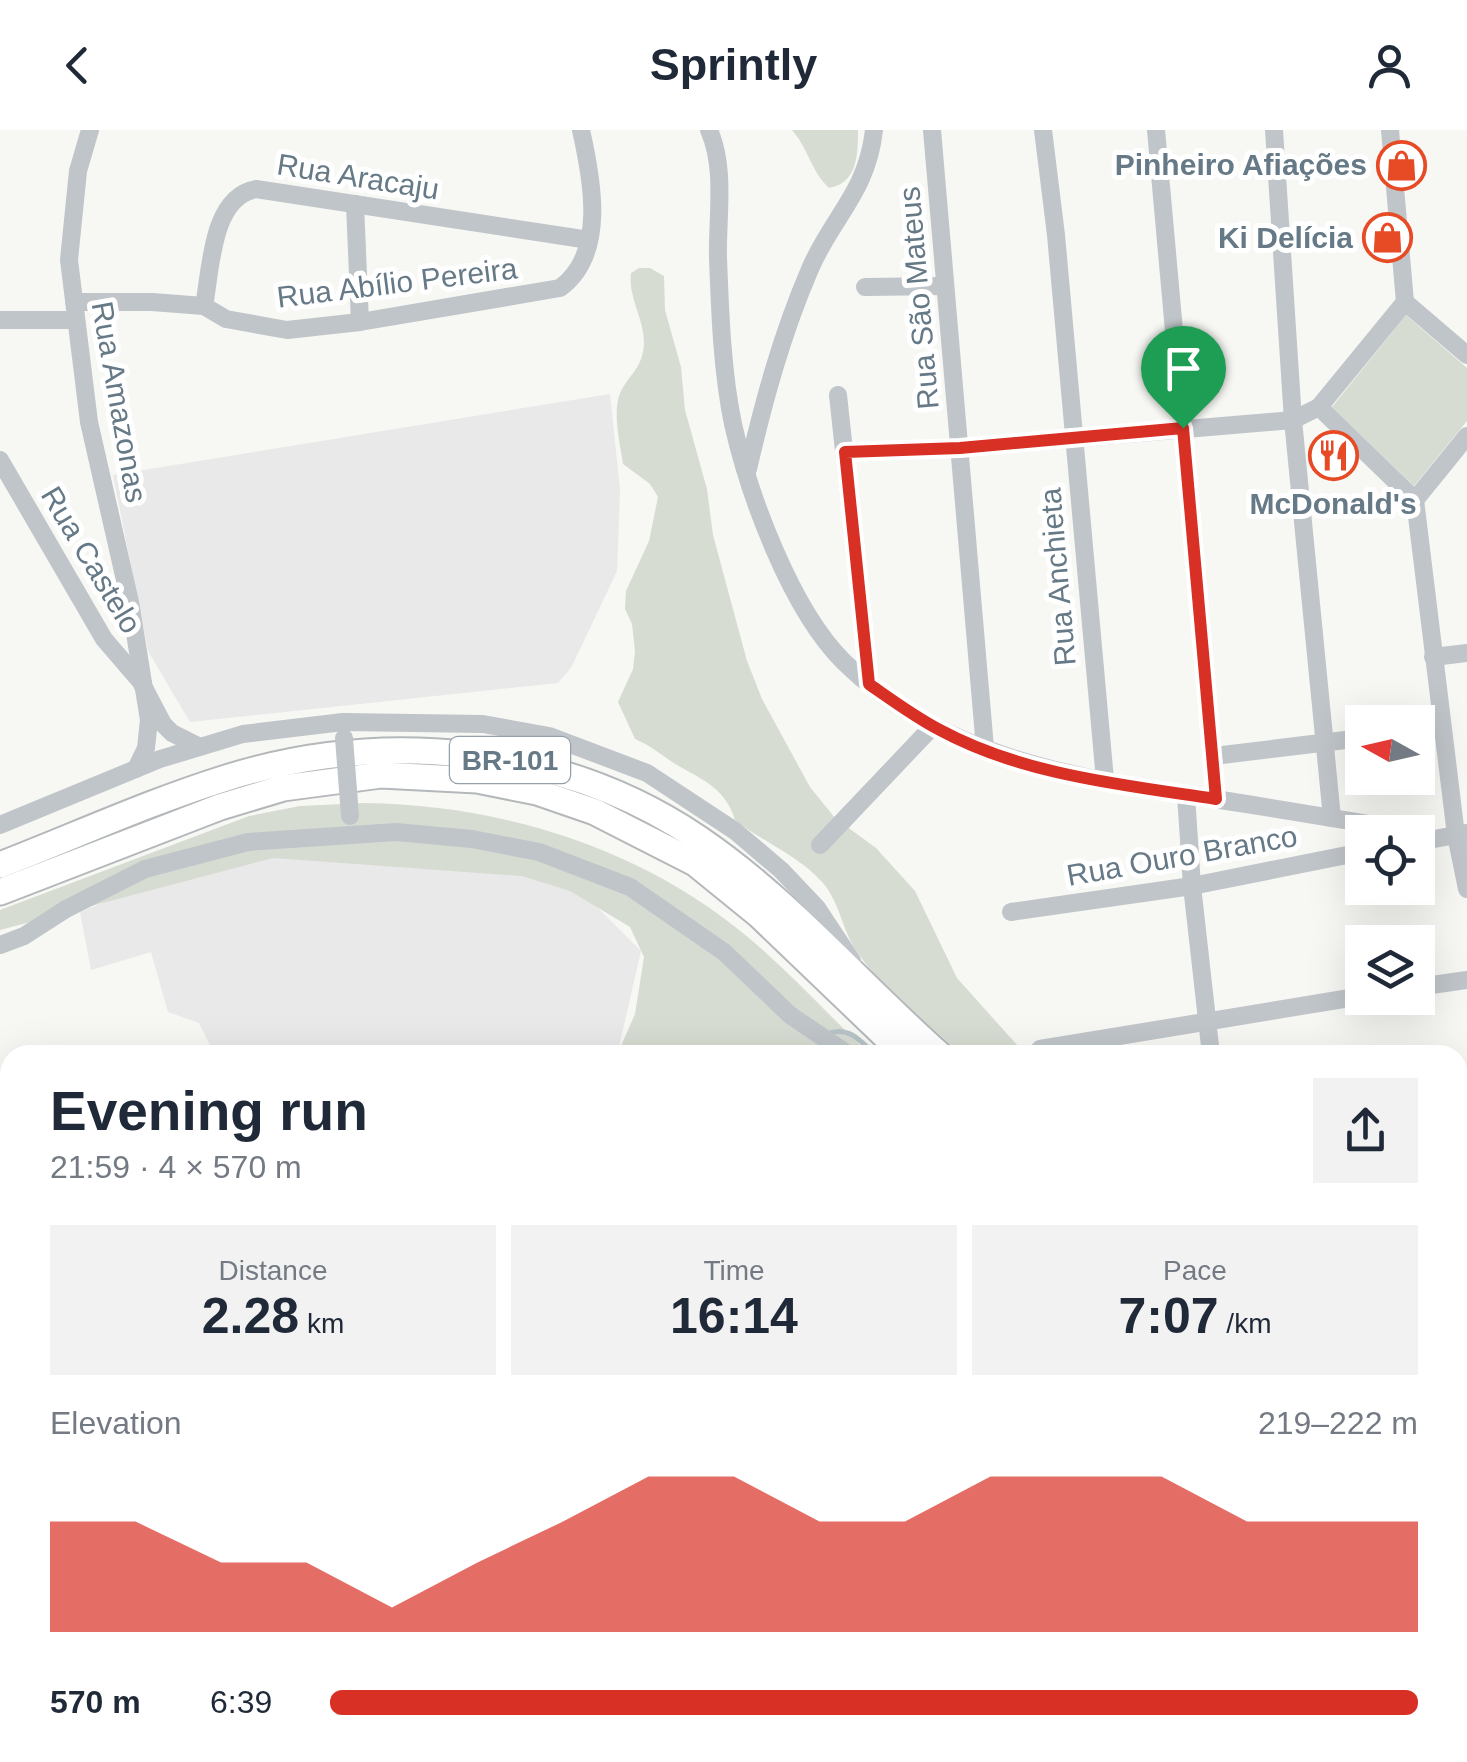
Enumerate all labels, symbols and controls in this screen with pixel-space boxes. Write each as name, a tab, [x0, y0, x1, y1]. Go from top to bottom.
icon: back	[50, 38, 105, 93]
icon: person	[1362, 38, 1417, 93]
text: Sprintly	[650, 39, 817, 90]
shop icon: Pinheiro Afiações	[1376, 139, 1428, 191]
street label: Rua Aracaju	[275, 147, 441, 206]
place label: Pinheiro Afiações	[1115, 148, 1367, 181]
street label: Rua São Mateus	[892, 185, 945, 411]
shop icon: Ki Delícia	[1362, 212, 1414, 264]
place label: Ki Delícia	[1218, 221, 1353, 254]
street label: Rua Abílio Pereira	[275, 251, 519, 314]
street label: Rua Amazonas	[86, 299, 153, 505]
pin	[1141, 326, 1226, 429]
icon: arrive	[1156, 341, 1211, 396]
restaurant icon: McDonald's	[1307, 429, 1359, 481]
street label: Rua Castelo	[35, 480, 148, 639]
street label: Rua Anchieta	[1033, 486, 1082, 667]
place label: McDonald's	[1249, 487, 1417, 520]
north arrow	[1345, 705, 1435, 795]
map controls	[1345, 705, 1435, 1015]
road number: BR-101	[450, 737, 570, 783]
button: locate	[1345, 815, 1435, 905]
street label: Rua Ouro Branco	[1064, 819, 1300, 892]
button: layers	[1345, 925, 1435, 1015]
button: share	[1313, 1078, 1418, 1183]
text: Evening run	[50, 1080, 368, 1142]
text: 21:59 · 4 × 570 m	[50, 1149, 302, 1185]
text: Distance	[219, 1255, 327, 1286]
text: Time	[703, 1255, 765, 1286]
text: Pace	[1163, 1255, 1227, 1286]
text: 2.28	[202, 1288, 299, 1344]
text: 16:14	[670, 1288, 798, 1344]
text: 7:07	[1119, 1288, 1219, 1344]
text: km	[299, 1308, 344, 1339]
text: /km	[1219, 1308, 1271, 1339]
text: Elevation	[50, 1405, 182, 1441]
text: 219–222 m	[1258, 1405, 1418, 1441]
text: 570 m	[50, 1684, 141, 1720]
text: 6:39	[210, 1684, 272, 1720]

